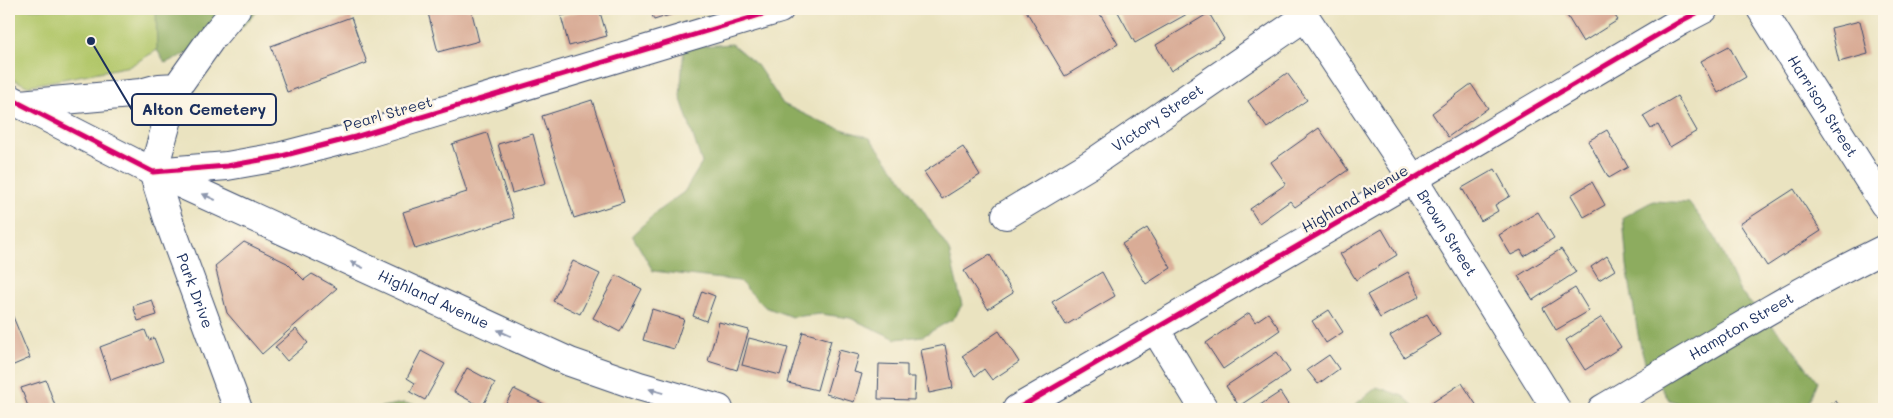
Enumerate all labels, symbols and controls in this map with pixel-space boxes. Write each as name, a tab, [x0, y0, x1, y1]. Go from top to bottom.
street label: Harrison Street	[1784, 51, 1863, 160]
street label: Victory Street	[1108, 79, 1207, 156]
street label: Pearl Street	[341, 91, 435, 135]
callout: Alton Cemetery	[132, 94, 276, 125]
text: Alton Cemetery	[142, 98, 267, 119]
street label: Highland Avenue	[1298, 159, 1411, 237]
street label: Brown Street	[1413, 186, 1482, 280]
one-way arrow	[202, 192, 216, 200]
street label: Park Drive	[172, 250, 218, 331]
one-way arrow	[350, 261, 364, 269]
street label: Highland Avenue	[375, 264, 493, 333]
street label: Hampton Street	[1685, 287, 1797, 364]
one-way arrow	[497, 329, 511, 337]
one-way arrow	[648, 386, 663, 394]

